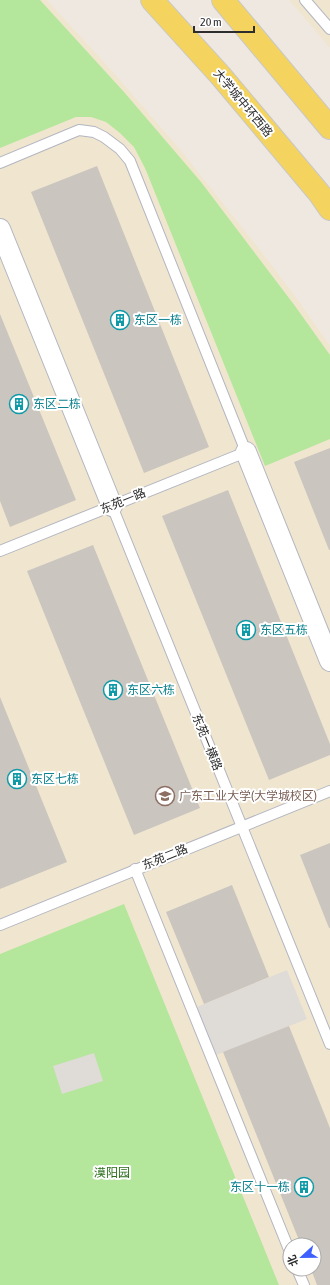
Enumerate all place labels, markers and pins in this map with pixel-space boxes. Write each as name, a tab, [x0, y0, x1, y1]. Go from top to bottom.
building icon: 东区一栋	[109, 309, 131, 331]
place label: 东区一栋	[134, 313, 182, 327]
building icon: 东区二栋	[8, 393, 30, 415]
place label: 东区二栋	[33, 397, 81, 411]
building icon: 东区五栋	[235, 619, 257, 641]
place label: 东区五栋	[260, 623, 308, 637]
building icon: 东区六栋	[102, 679, 124, 701]
place label: 东区六栋	[127, 683, 175, 697]
building icon: 东区七栋	[6, 768, 28, 790]
place label: 东区七栋	[31, 772, 79, 786]
school or university icon: 广东工业大学(大学城校区)	[154, 785, 176, 807]
place label: 广东工业大学(大学城校区)	[179, 789, 317, 803]
building icon: 东区十一栋	[293, 1176, 315, 1198]
place label: 东区十一栋	[230, 1180, 290, 1194]

